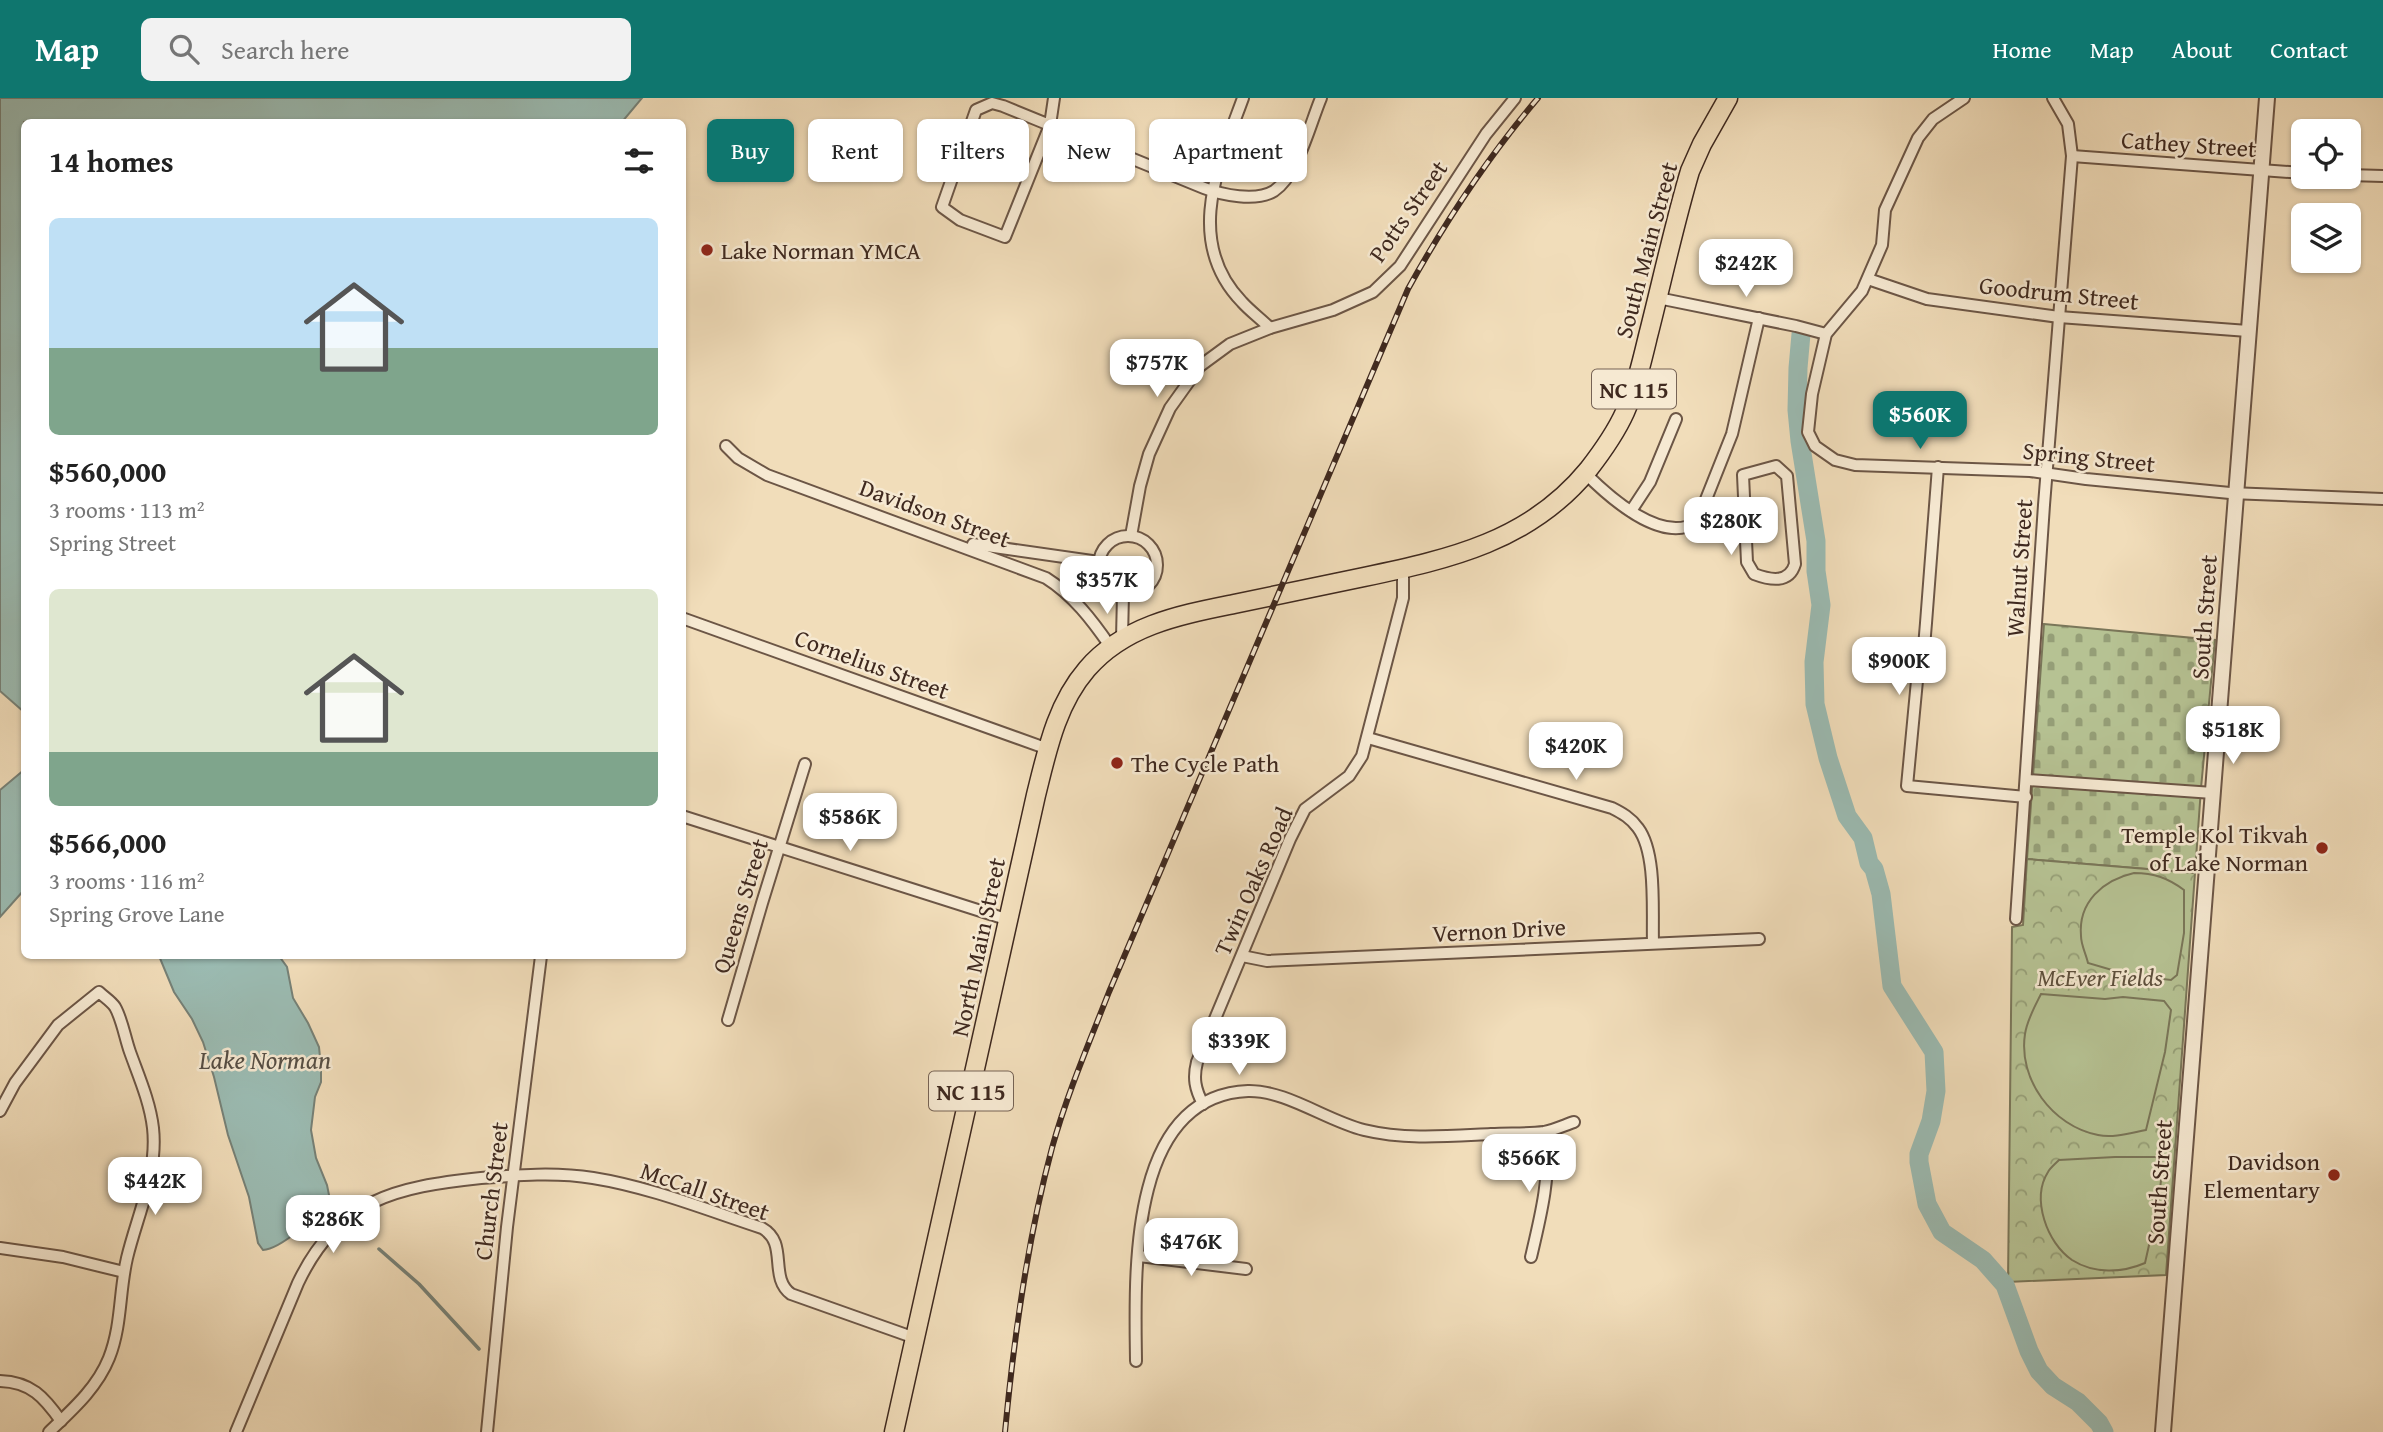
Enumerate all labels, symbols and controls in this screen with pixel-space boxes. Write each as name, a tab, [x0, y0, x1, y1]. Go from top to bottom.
search box	[141, 18, 631, 81]
text: Map	[35, 25, 99, 73]
icon: search	[165, 30, 203, 68]
text: Search here	[221, 30, 349, 69]
text: Home	[1993, 32, 2052, 67]
text: Map	[2090, 32, 2134, 67]
text: About	[2172, 32, 2232, 67]
text: Contact	[2270, 32, 2348, 67]
chip: Buy	[707, 119, 794, 182]
chip: Rent	[808, 119, 903, 182]
chip: Filters	[917, 119, 1029, 182]
chip: New	[1043, 119, 1135, 182]
chip: Apartment	[1149, 119, 1307, 182]
map controls	[2291, 119, 2361, 273]
button: locate	[2291, 119, 2361, 189]
street label: Cathey Street	[2120, 122, 2258, 166]
text: 14 homes	[49, 139, 174, 183]
icon: filters	[620, 142, 658, 180]
street label: Potts Street	[1360, 152, 1456, 269]
street label: South Main Street	[1606, 157, 1687, 342]
button: layers	[2291, 203, 2361, 273]
place label: Lake Norman YMCA	[721, 233, 921, 268]
pin: $242K	[1697, 240, 1795, 299]
marker: Lake Norman YMCA	[699, 242, 715, 258]
text: $242K	[1715, 245, 1777, 278]
icon: home	[291, 264, 417, 390]
street label: Goodrum Street	[1978, 267, 2141, 319]
pin: $757K	[1108, 340, 1206, 399]
text: $757K	[1126, 345, 1188, 378]
road number: NC 115	[1592, 370, 1676, 408]
pin: $560K	[1871, 392, 1969, 451]
text: $560K	[1889, 397, 1951, 430]
street label: Spring Street	[2021, 433, 2157, 481]
text: $560,000	[49, 449, 166, 493]
street label: Davidson Street	[855, 469, 1016, 557]
text: 3 rooms · 113 m²	[49, 493, 204, 526]
street label: Walnut Street	[1997, 497, 2041, 638]
pin: $280K	[1682, 498, 1780, 557]
text: $280K	[1700, 503, 1762, 536]
text: Spring Street	[49, 526, 176, 559]
street label: South Street	[2182, 553, 2226, 681]
pin: $357K	[1058, 556, 1156, 616]
text: $357K	[1076, 562, 1138, 595]
street label: Cornelius Street	[790, 620, 955, 708]
icon: home	[291, 635, 417, 761]
pin: $900K	[1850, 638, 1948, 697]
text: $900K	[1868, 643, 1930, 676]
pin: $518K	[2184, 706, 2282, 766]
text: $518K	[2202, 712, 2264, 745]
pin: $420K	[1527, 722, 1625, 782]
text: $420K	[1545, 728, 1607, 761]
place label: The Cycle Path	[1131, 746, 1280, 781]
marker: The Cycle Path	[1109, 755, 1125, 771]
pin: $586K	[801, 794, 899, 853]
text: $586K	[819, 799, 881, 832]
street label: Twin Oaks Road	[1205, 801, 1301, 961]
place label: Temple Kol Tikvah of Lake Norman	[2121, 817, 2309, 880]
text: $566,000	[49, 820, 166, 864]
street label: Queens Street	[703, 834, 777, 978]
marker: Temple Kol Tikvah of Lake Norman	[2314, 840, 2330, 856]
street label: North Main Street	[942, 854, 1014, 1040]
text: 3 rooms · 116 m²	[49, 864, 204, 897]
text: Spring Grove Lane	[49, 897, 225, 930]
street label: Vernon Drive	[1431, 909, 1567, 951]
park label: McEver Fields	[2037, 960, 2163, 995]
pin: $339K	[1190, 1018, 1288, 1077]
text: $339K	[1208, 1023, 1270, 1056]
water label: Lake Norman	[198, 1040, 331, 1079]
road number: NC 115	[929, 1072, 1013, 1110]
street label: South Street	[2137, 1118, 2181, 1246]
street label: Church Street	[465, 1119, 517, 1262]
pin: $566K	[1480, 1134, 1578, 1194]
text: $566K	[1498, 1140, 1560, 1173]
place label: Davidson Elementary	[2204, 1144, 2321, 1207]
street label: McCall Street	[636, 1153, 775, 1230]
pin: $442K	[106, 1158, 204, 1217]
text: $442K	[124, 1163, 186, 1196]
marker: Davidson Elementary	[2326, 1167, 2342, 1183]
pin: $286K	[284, 1196, 382, 1255]
text: $286K	[302, 1201, 364, 1234]
pin: $476K	[1142, 1218, 1240, 1278]
text: $476K	[1160, 1224, 1222, 1257]

